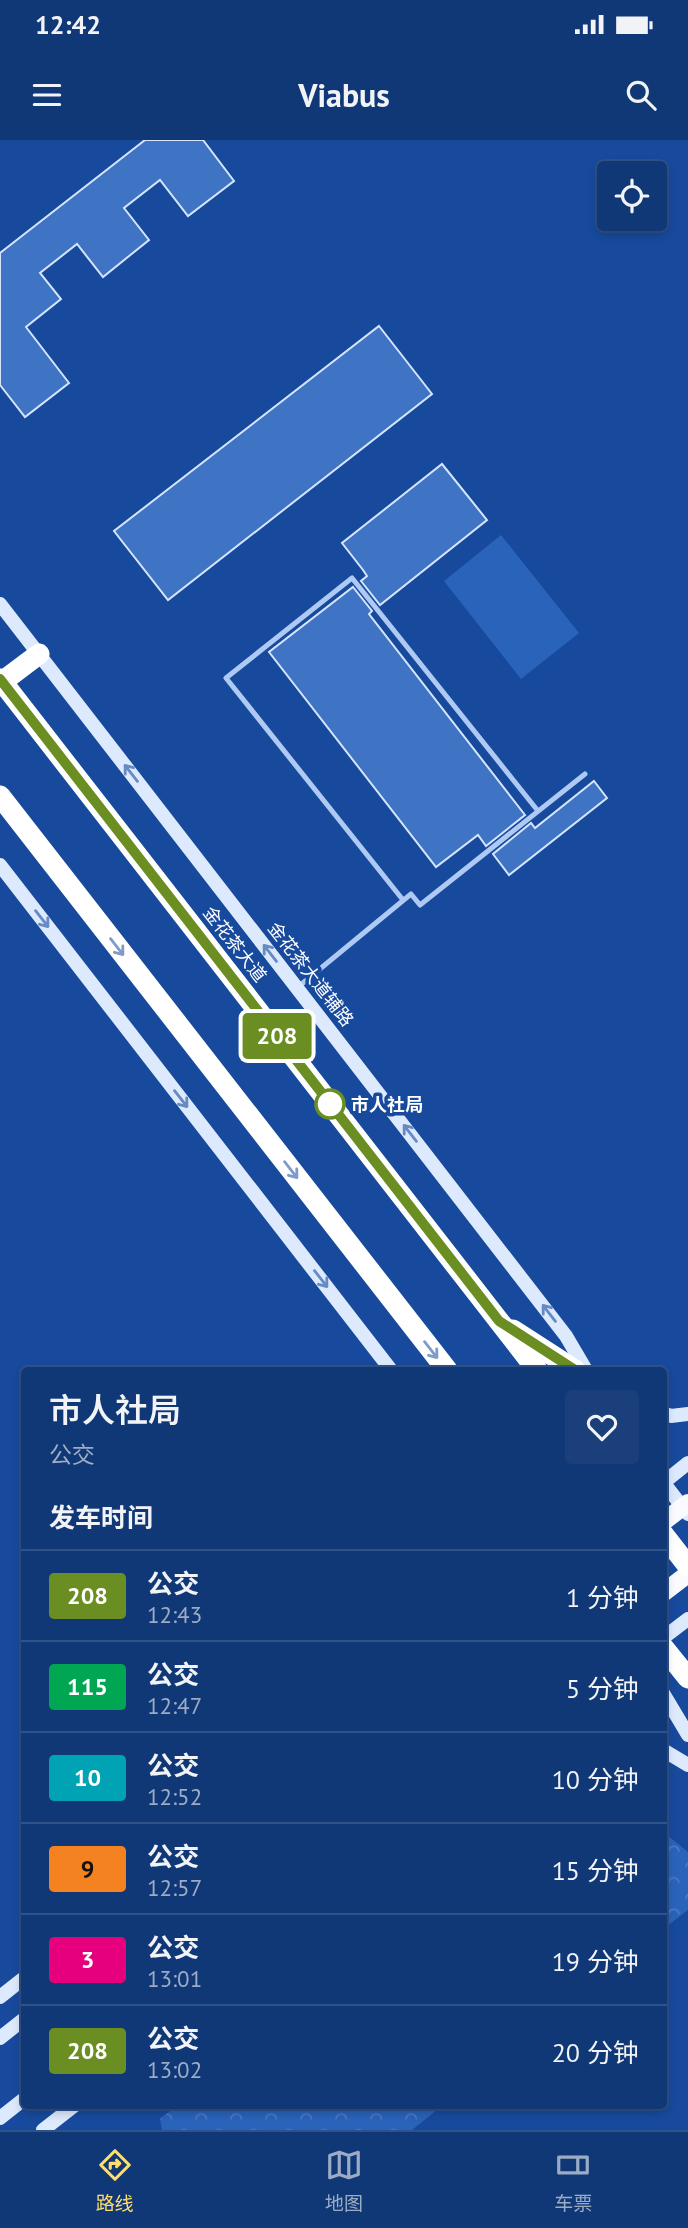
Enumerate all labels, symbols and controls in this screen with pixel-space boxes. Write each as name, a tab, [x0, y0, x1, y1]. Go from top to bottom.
text: 12:42	[35, 8, 101, 41]
text: Viabus	[298, 74, 390, 116]
icon: menu	[28, 76, 66, 114]
icon: search	[622, 76, 660, 114]
map controls	[597, 161, 667, 231]
button: locate	[597, 161, 667, 231]
one-way arrow	[124, 765, 139, 783]
street label: 金花茶大道	[198, 901, 272, 987]
one-way arrow	[34, 910, 49, 928]
street label: 金花茶大道辅路	[263, 917, 359, 1031]
one-way arrow	[110, 937, 125, 955]
one-way arrow	[263, 945, 278, 963]
line badge: 208	[237, 1013, 317, 1059]
text: 208	[257, 1020, 297, 1051]
one-way arrow	[174, 1089, 189, 1108]
marker: 市人社局	[315, 1089, 345, 1119]
place label: 市人社局	[351, 1093, 423, 1116]
one-way arrow	[402, 1125, 417, 1143]
one-way arrow	[284, 1161, 299, 1179]
one-way arrow	[313, 1269, 328, 1288]
one-way arrow	[541, 1305, 556, 1323]
one-way arrow	[424, 1340, 439, 1358]
text: 市人社局	[49, 1388, 181, 1431]
button: heart	[565, 1390, 639, 1464]
text: 公交	[49, 1440, 95, 1469]
text: 发车时间	[49, 1501, 153, 1534]
text: 公交	[147, 1567, 199, 1600]
text: 208	[67, 1580, 108, 1611]
text: 1 分钟	[566, 1581, 639, 1614]
text: 12:43	[147, 1600, 202, 1629]
text: 公交	[147, 1658, 199, 1691]
text: 115	[67, 1671, 108, 1702]
text: 5 分钟	[566, 1672, 639, 1705]
text: 12:47	[147, 1691, 202, 1720]
text: 公交	[147, 1749, 199, 1782]
text: 10	[74, 1762, 101, 1793]
text: 10 分钟	[552, 1763, 639, 1796]
text: 12:52	[147, 1782, 202, 1811]
text: 公交	[147, 1840, 199, 1873]
text: 9	[81, 1853, 94, 1884]
text: 15 分钟	[552, 1854, 639, 1887]
text: 12:57	[147, 1873, 202, 1902]
text: 公交	[147, 1931, 199, 1964]
text: 3	[81, 1944, 94, 1975]
text: 19 分钟	[552, 1945, 639, 1978]
text: 13:01	[147, 1964, 202, 1993]
text: 公交	[147, 2022, 199, 2055]
text: 208	[67, 2035, 108, 2066]
text: 20 分钟	[552, 2036, 639, 2069]
text: 13:02	[147, 2055, 202, 2084]
tab: 路线	[96, 2146, 134, 2215]
tab: 地图	[325, 2146, 363, 2215]
tab: 车票	[554, 2146, 592, 2215]

